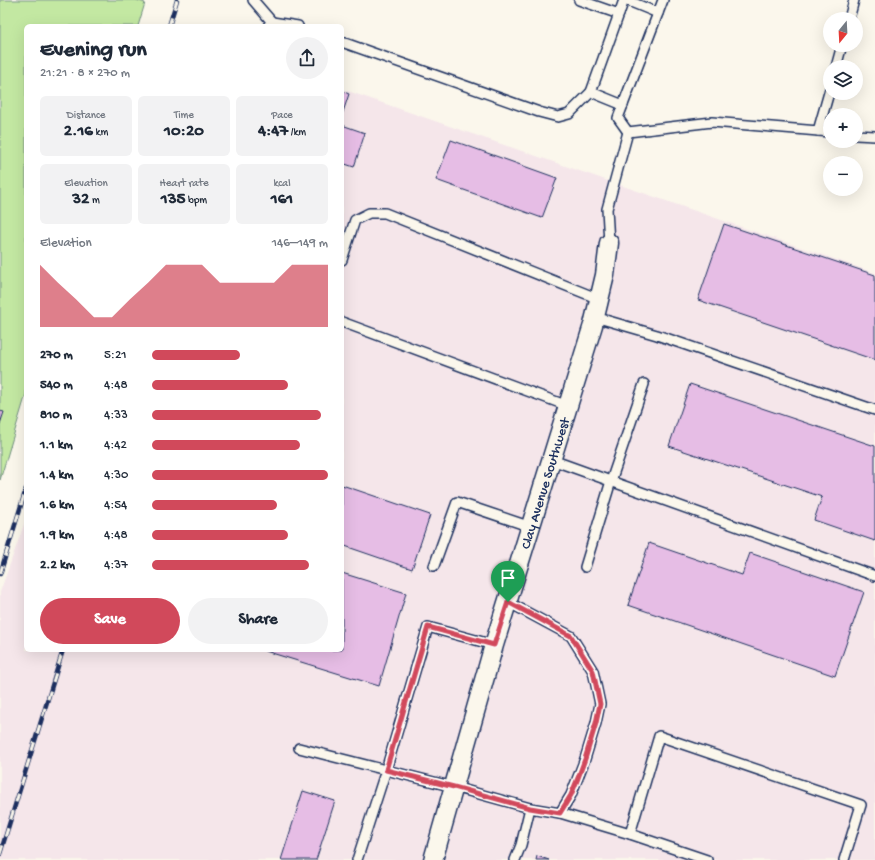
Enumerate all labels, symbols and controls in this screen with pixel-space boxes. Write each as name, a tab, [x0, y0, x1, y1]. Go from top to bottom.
north arrow	[823, 12, 863, 52]
map controls	[823, 12, 863, 196]
button: share	[286, 37, 328, 79]
text: Evening run	[40, 38, 147, 64]
button: layers	[823, 60, 863, 100]
text: 21:21 · 8 × 270 m	[40, 66, 130, 81]
button: +	[823, 108, 863, 148]
text: Distance	[67, 110, 105, 122]
text: Time	[174, 110, 194, 122]
text: Pace	[271, 110, 293, 122]
text: 2.16	[64, 122, 93, 142]
text: 10:20	[164, 122, 204, 142]
text: 4:47	[258, 122, 288, 142]
text: km	[93, 127, 108, 139]
text: /km	[288, 127, 306, 139]
button: −	[823, 156, 863, 196]
text: Elevation	[64, 178, 108, 190]
text: Heart rate	[159, 178, 209, 190]
text: kcal	[273, 178, 291, 190]
text: 32	[72, 190, 89, 210]
text: 135	[161, 190, 186, 210]
text: 161	[271, 190, 293, 210]
text: m	[89, 195, 100, 207]
text: bpm	[186, 195, 207, 207]
text: Elevation	[40, 236, 92, 251]
text: 146–149 m	[272, 236, 328, 251]
text: 270 m	[40, 348, 73, 363]
text: 5:21	[104, 348, 127, 363]
text: 540 m	[40, 378, 73, 393]
text: 4:48	[104, 378, 128, 393]
text: 810 m	[40, 408, 72, 423]
text: 4:33	[104, 408, 128, 423]
street label: Clay Avenue Southwest	[518, 415, 575, 552]
text: 1.1 km	[40, 438, 73, 453]
text: 4:42	[104, 438, 127, 453]
text: 1.4 km	[40, 468, 74, 483]
text: 4:30	[104, 468, 128, 483]
text: 1.6 km	[40, 498, 74, 513]
text: 4:54	[104, 498, 127, 513]
text: 1.9 km	[40, 528, 74, 543]
text: 4:48	[104, 528, 128, 543]
text: 2.2 km	[40, 558, 75, 573]
text: 4:37	[104, 558, 128, 573]
pin	[491, 561, 525, 602]
icon: arrive	[497, 567, 519, 589]
button: Save	[40, 598, 180, 644]
button: Share	[188, 598, 328, 644]

